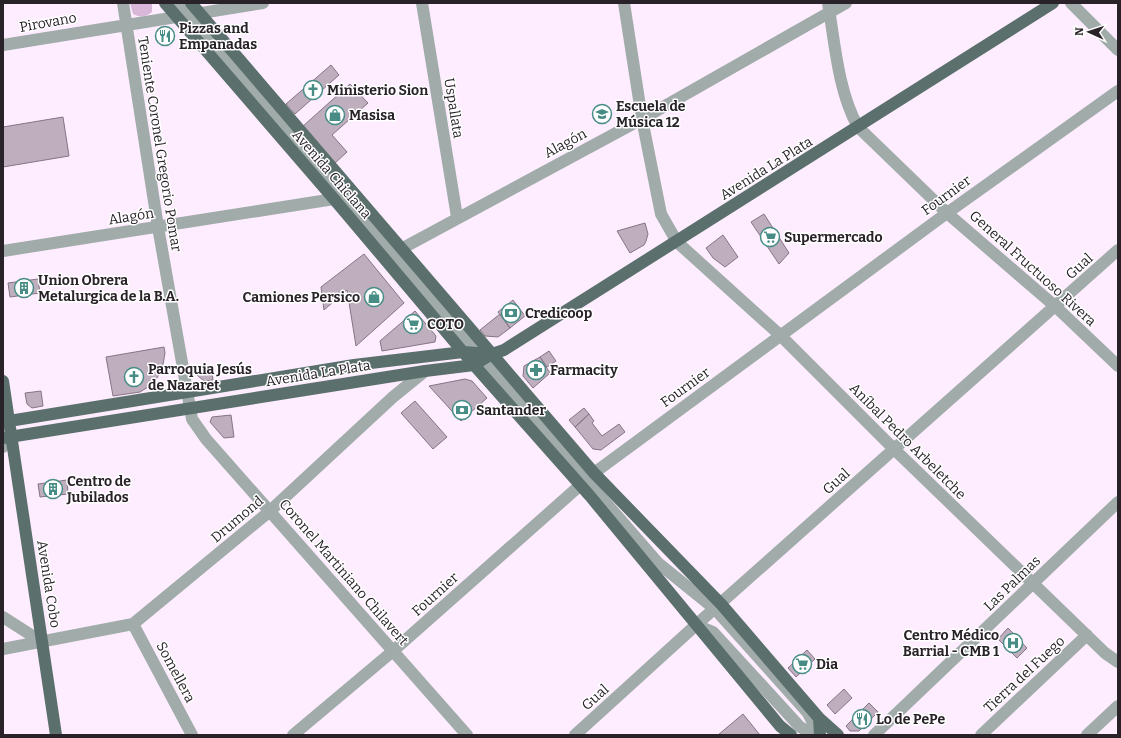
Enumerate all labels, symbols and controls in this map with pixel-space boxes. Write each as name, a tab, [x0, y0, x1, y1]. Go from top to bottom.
street label: Pirovano	[18, 9, 78, 36]
north arrow	[1069, 12, 1109, 52]
place label: Pizzas and Empanadas	[179, 20, 257, 53]
restaurant icon: Pizzas and Empanadas	[154, 25, 176, 47]
text: N	[1073, 26, 1086, 36]
street label: Teniente Coronel Gregorio Pomar	[134, 35, 185, 253]
street label: Uspallata	[440, 77, 467, 140]
church icon: Ministerio Sion	[302, 79, 324, 101]
place label: Ministerio Sion	[327, 82, 428, 99]
place label: Escuela de Música 12	[616, 98, 686, 131]
school or university icon: Escuela de Música 12	[591, 103, 613, 125]
shop icon: Masisa	[324, 104, 346, 126]
place label: Masisa	[349, 107, 395, 124]
street label: Alagón	[541, 125, 590, 162]
street label: Avenida Chiclana	[288, 126, 375, 222]
street label: Avenida La Plata	[717, 133, 816, 204]
street label: Fournier	[918, 172, 974, 219]
street label: Alagón	[107, 204, 155, 228]
street label: General Fructuoso Rivera	[966, 207, 1100, 330]
supermarket icon: Supermercado	[759, 226, 781, 248]
place label: Supermercado	[784, 229, 883, 246]
street label: Gual	[1062, 250, 1096, 283]
place label: Union Obrera Metalurgica de la B.A.	[38, 272, 179, 305]
building icon: Union Obrera Metalurgica de la B.A.	[13, 277, 35, 299]
shop icon: Camiones Persico	[363, 286, 385, 308]
place label: Camiones Persico	[243, 289, 360, 306]
bank icon: Credicoop	[500, 302, 522, 324]
place label: Credicoop	[525, 305, 593, 322]
supermarket icon: COTO	[402, 313, 424, 335]
place label: COTO	[427, 316, 464, 333]
street label: Avenida La Plata	[264, 357, 372, 390]
pharmacy icon: Farmacity	[525, 359, 547, 381]
place label: Parroquia Jesús de Nazaret	[148, 361, 252, 394]
place label: Farmacity	[550, 362, 618, 379]
street label: Fournier	[657, 364, 713, 411]
church icon: Parroquia Jesús de Nazaret	[123, 366, 145, 388]
street label: Aníbal Pedro Arbeletche	[846, 380, 969, 503]
bank icon: Santander	[451, 399, 473, 421]
place label: Santander	[476, 402, 546, 419]
street label: Gual	[819, 465, 853, 498]
place label: Centro de Jubilados	[66, 473, 131, 506]
building icon: Centro de Jubilados	[42, 478, 64, 500]
street label: Drumond	[208, 493, 267, 546]
street label: Coronel Martiniano Chilavert	[275, 496, 412, 649]
street label: Avenida Cobo	[33, 539, 64, 629]
street label: Las Palmas	[981, 552, 1044, 615]
street label: Fournier	[409, 569, 462, 620]
place label: Centro Médico Barrial - CMB 1	[903, 627, 999, 660]
hospital icon: Centro Médico Barrial - CMB 1	[1002, 632, 1024, 654]
street label: Tierra del Fuego	[980, 633, 1068, 716]
street label: Somellera	[152, 639, 199, 706]
supermarket icon: Dia	[791, 653, 813, 675]
place label: Dia	[816, 656, 838, 673]
street label: Gual	[578, 681, 612, 714]
restaurant icon: Lo de PePe	[851, 708, 873, 730]
place label: Lo de PePe	[876, 711, 946, 728]

